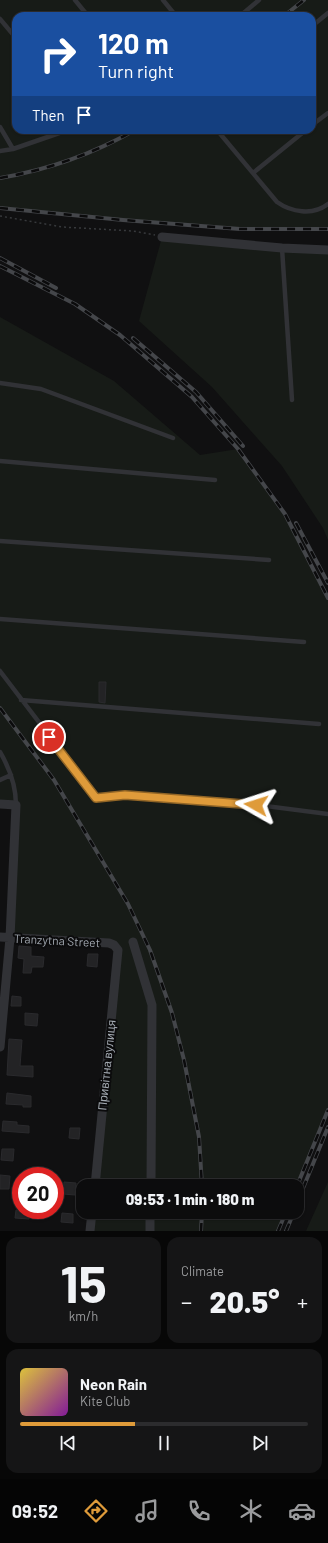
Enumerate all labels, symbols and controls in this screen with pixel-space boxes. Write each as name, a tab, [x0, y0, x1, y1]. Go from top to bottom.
text: 120 m	[98, 26, 169, 60]
icon: right	[32, 28, 84, 80]
text: Turn right	[98, 60, 174, 82]
icon: arrive	[73, 104, 95, 126]
text: Then	[32, 106, 65, 124]
pin	[32, 720, 66, 754]
icon: arrive	[38, 726, 60, 748]
position arrow	[235, 784, 277, 826]
street label: Tranzytna Street	[14, 931, 100, 949]
street label: Привітна вулиця	[94, 1019, 119, 1111]
speed limit sign: 20	[12, 1167, 64, 1219]
text: 09:53 · 1 min · 180 m	[126, 1190, 254, 1208]
text: 15	[60, 1251, 107, 1313]
text: Climate	[181, 1263, 224, 1279]
text: 20.5°	[210, 1283, 279, 1319]
text: −	[181, 1288, 192, 1314]
text: +	[297, 1288, 308, 1314]
text: km/h	[69, 1308, 98, 1324]
text: Neon Rain	[80, 1375, 147, 1393]
text: Kite Club	[80, 1393, 130, 1409]
icon: previous	[57, 1432, 79, 1454]
icon: pause	[153, 1432, 175, 1454]
icon: next	[249, 1432, 271, 1454]
icon: directions	[82, 1497, 110, 1525]
icon: music	[133, 1497, 161, 1525]
icon: phone	[185, 1497, 213, 1525]
icon: climate	[237, 1497, 265, 1525]
icon: car	[288, 1497, 316, 1525]
text: 09:52	[12, 1500, 58, 1522]

